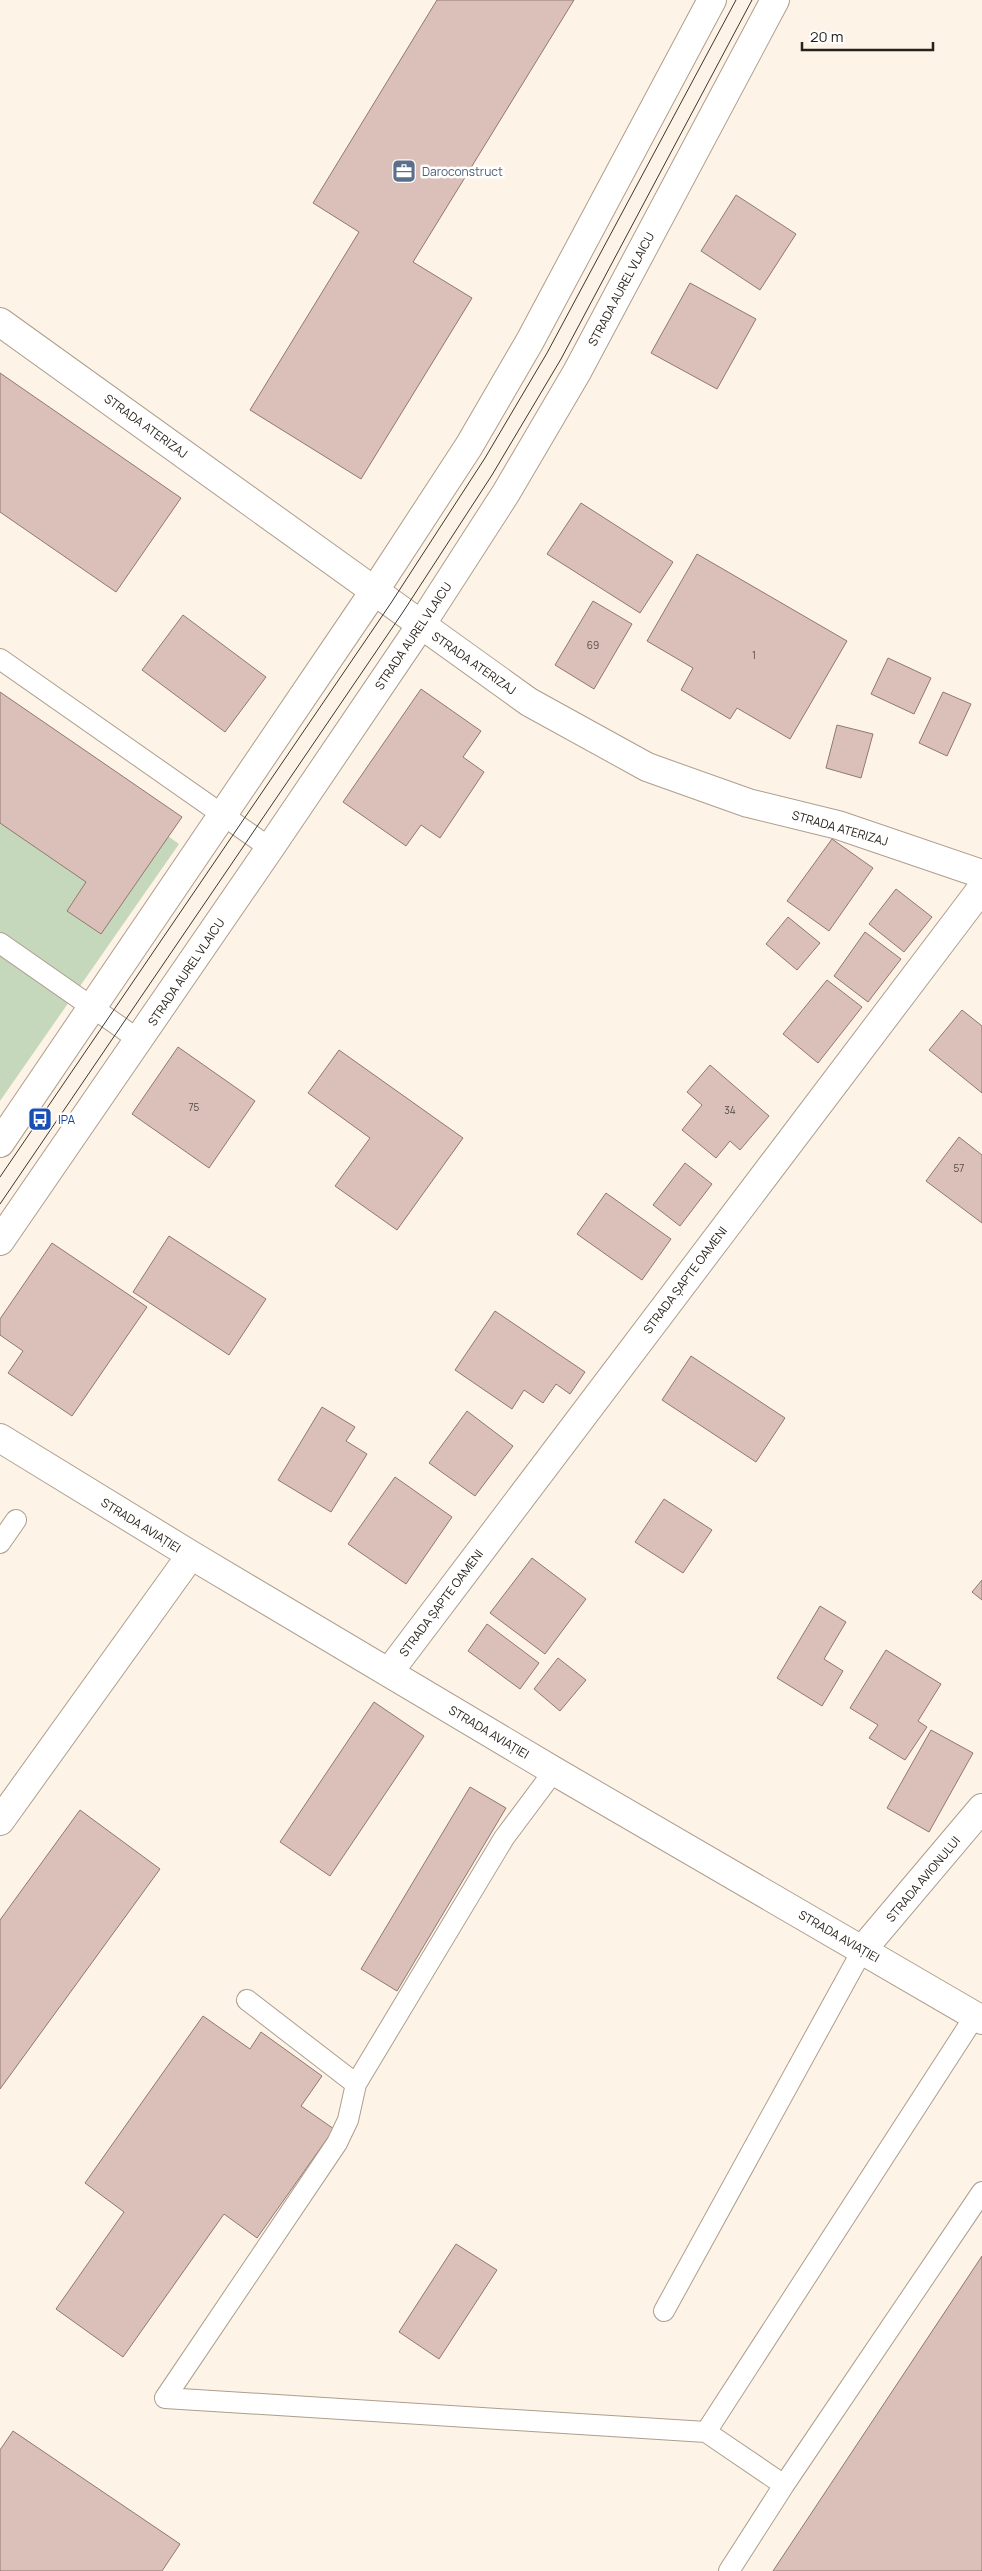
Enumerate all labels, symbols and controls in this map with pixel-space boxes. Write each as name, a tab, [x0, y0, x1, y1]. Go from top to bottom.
scale bar	[802, 20, 933, 52]
text: 20 m	[810, 26, 843, 47]
office icon: Daroconstruct	[391, 158, 417, 184]
place label: Daroconstruct	[422, 163, 503, 180]
street label: STRADA AUREL VLAICU	[584, 229, 658, 349]
street label: STRADA ATERIZAJ	[101, 390, 191, 462]
street label: STRADA AUREL VLAICU	[371, 579, 455, 693]
street label: STRADA ATERIZAJ	[428, 628, 520, 698]
house number: 69	[587, 638, 599, 652]
house number: 1	[752, 648, 756, 662]
street label: STRADA ATERIZAJ	[790, 806, 890, 850]
street label: STRADA AUREL VLAICU	[144, 915, 228, 1029]
house number: 75	[189, 1100, 200, 1114]
house number: 34	[724, 1103, 736, 1117]
bus stop icon: IPA	[27, 1106, 53, 1132]
place label: IPA	[58, 1111, 75, 1128]
house number: 57	[954, 1161, 964, 1175]
street label: STRADA ȘAPTE OAMENI	[639, 1223, 731, 1337]
street label: STRADA AVIAȚIEI	[98, 1494, 184, 1556]
street label: STRADA ȘAPTE OAMENI	[395, 1546, 487, 1660]
street label: STRADA AVIAȚIEI	[446, 1701, 532, 1763]
street label: STRADA AVIONULUI	[882, 1833, 964, 1925]
street label: STRADA AVIAȚIEI	[795, 1906, 883, 1966]

